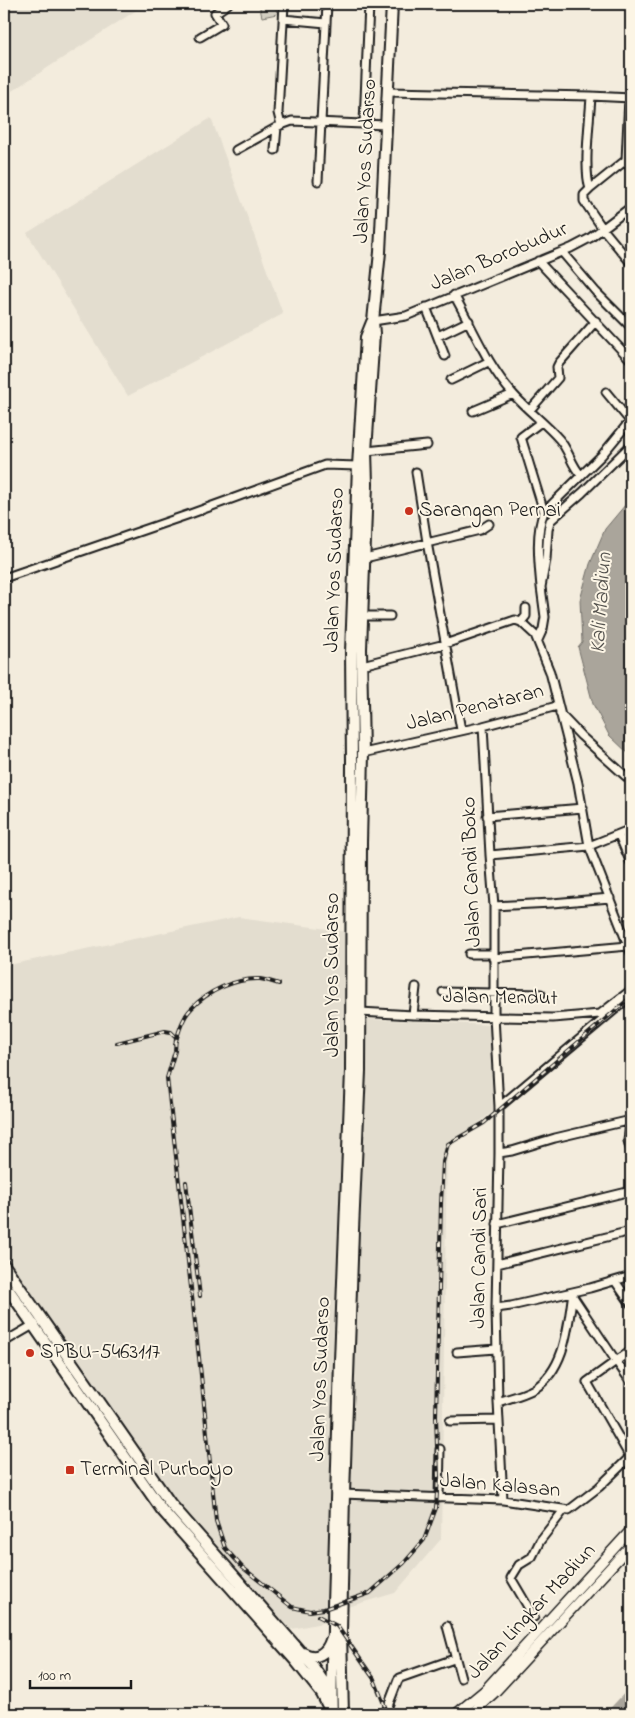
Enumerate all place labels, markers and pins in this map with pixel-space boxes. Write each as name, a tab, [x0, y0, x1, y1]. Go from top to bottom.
place label: Sarangan Pernai	[419, 496, 561, 528]
marker: Sarangan Pernai	[403, 505, 415, 517]
place label: SPBU-5463117	[40, 1338, 161, 1368]
marker: SPBU-5463117	[24, 1347, 36, 1359]
place label: Terminal Purboyo	[80, 1455, 233, 1487]
marker: Terminal Purboyo	[64, 1464, 76, 1476]

